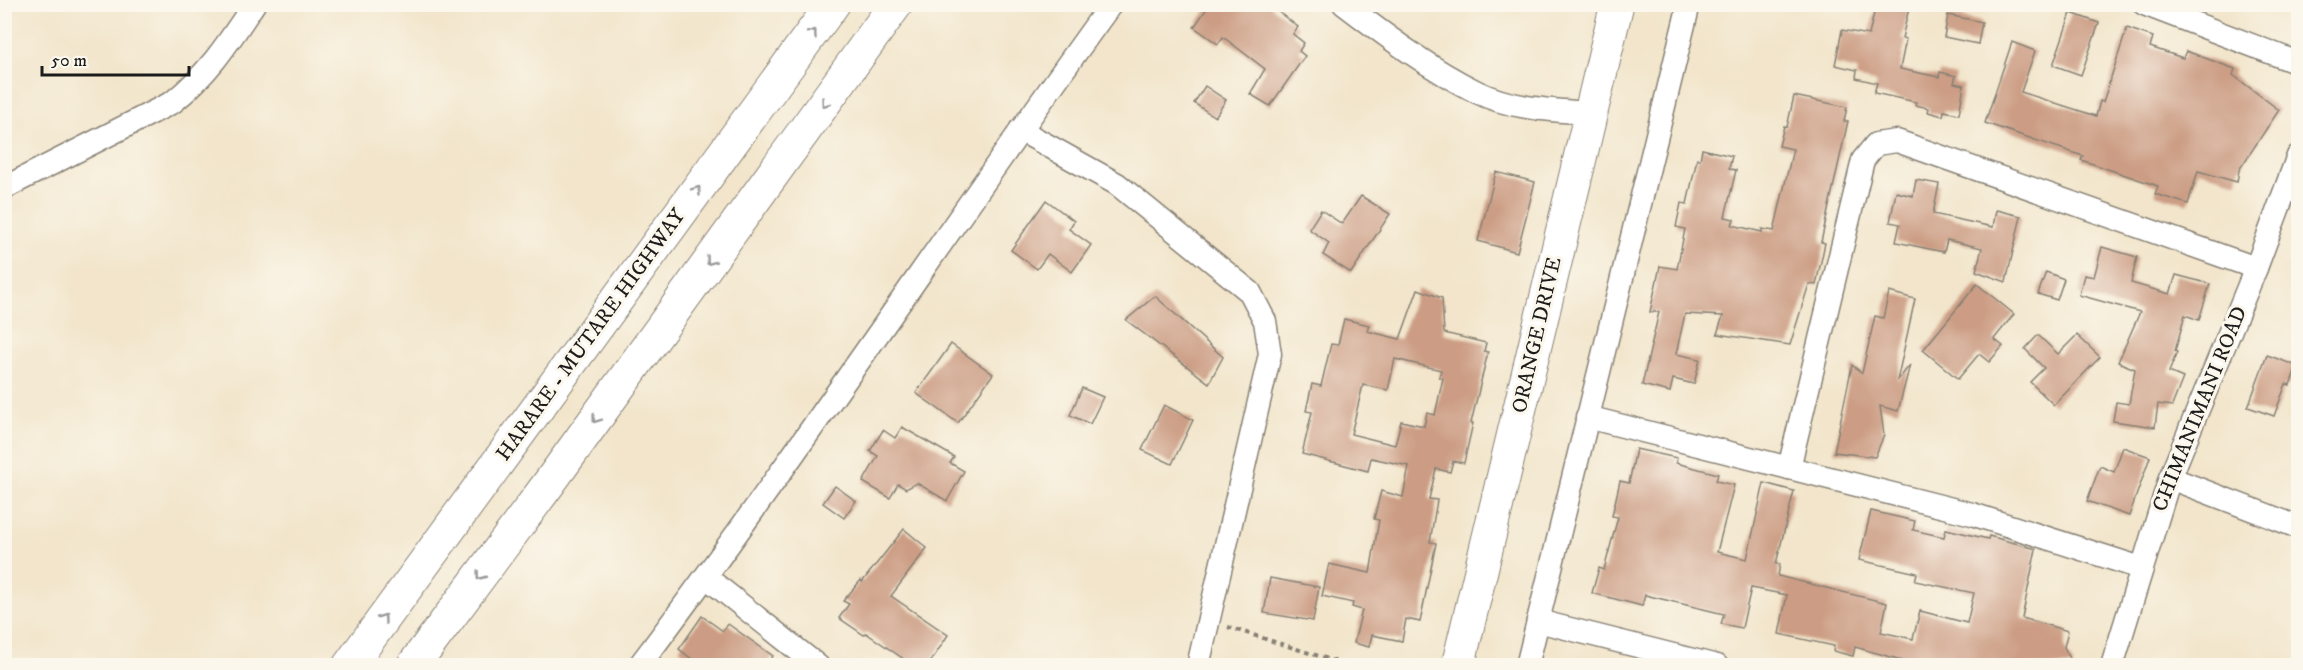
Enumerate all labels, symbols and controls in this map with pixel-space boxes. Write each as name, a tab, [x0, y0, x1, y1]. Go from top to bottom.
one-way arrow	[805, 28, 816, 39]
scale bar	[42, 39, 189, 77]
text: 50 m	[51, 50, 87, 72]
one-way arrow	[821, 96, 832, 107]
one-way arrow	[690, 186, 701, 197]
street label: HARARE - MUTARE HIGHWAY	[491, 203, 692, 466]
one-way arrow	[707, 254, 718, 265]
street label: ORANGE DRIVE	[1506, 254, 1568, 416]
street label: CHIMANIMANI ROAD	[2147, 303, 2253, 515]
one-way arrow	[592, 412, 603, 423]
one-way arrow	[477, 569, 488, 580]
one-way arrow	[376, 614, 387, 625]

